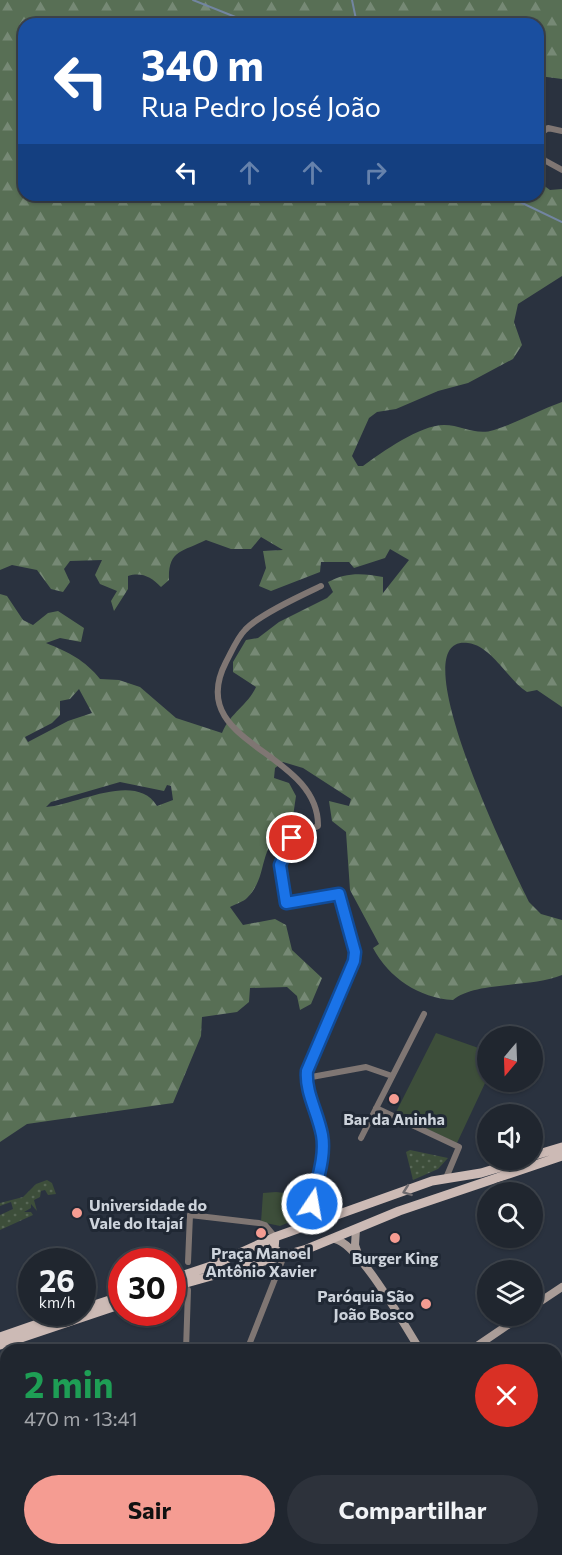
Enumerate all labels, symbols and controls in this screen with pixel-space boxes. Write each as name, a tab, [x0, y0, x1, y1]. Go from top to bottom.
text: 340 m	[141, 38, 264, 90]
icon: left	[42, 42, 120, 120]
text: Rua Pedro José João	[141, 90, 381, 123]
icon: left	[170, 156, 203, 189]
icon: ahead	[233, 156, 266, 189]
icon: ahead	[296, 156, 329, 189]
icon: right	[359, 156, 392, 189]
pin	[266, 812, 317, 863]
icon: arrive	[275, 821, 308, 854]
north arrow	[477, 1026, 543, 1092]
map controls	[477, 1026, 543, 1326]
marker: Bar da Aninha	[387, 1092, 401, 1106]
button: sound	[477, 1104, 543, 1170]
place label: Bar da Aninha	[343, 1109, 445, 1128]
position arrow	[280, 1172, 344, 1236]
button: search	[477, 1182, 543, 1248]
one-way arrow	[402, 1183, 412, 1196]
place label: Universidade do Vale do Itajaí	[89, 1195, 207, 1232]
marker: Universidade do Vale do Itajaí	[70, 1206, 84, 1220]
marker: Praça Manoel Antônio Xavier	[254, 1226, 268, 1240]
marker: Burger King	[388, 1231, 402, 1245]
place label: Praça Manoel Antônio Xavier	[205, 1243, 317, 1280]
speed limit sign: 30	[108, 1248, 186, 1326]
place label: Burger King	[352, 1248, 439, 1267]
button: layers	[477, 1260, 543, 1326]
text: 26	[39, 1261, 75, 1298]
place label: Paróquia São João Bosco	[317, 1286, 414, 1323]
text: km/h	[39, 1293, 75, 1311]
marker: Paróquia São João Bosco	[419, 1297, 433, 1311]
text: 2 min	[24, 1361, 114, 1405]
button: close	[475, 1364, 538, 1427]
text: 470 m · 13:41	[24, 1406, 137, 1430]
button: Sair	[24, 1475, 275, 1544]
button: Compartilhar	[287, 1475, 538, 1544]

